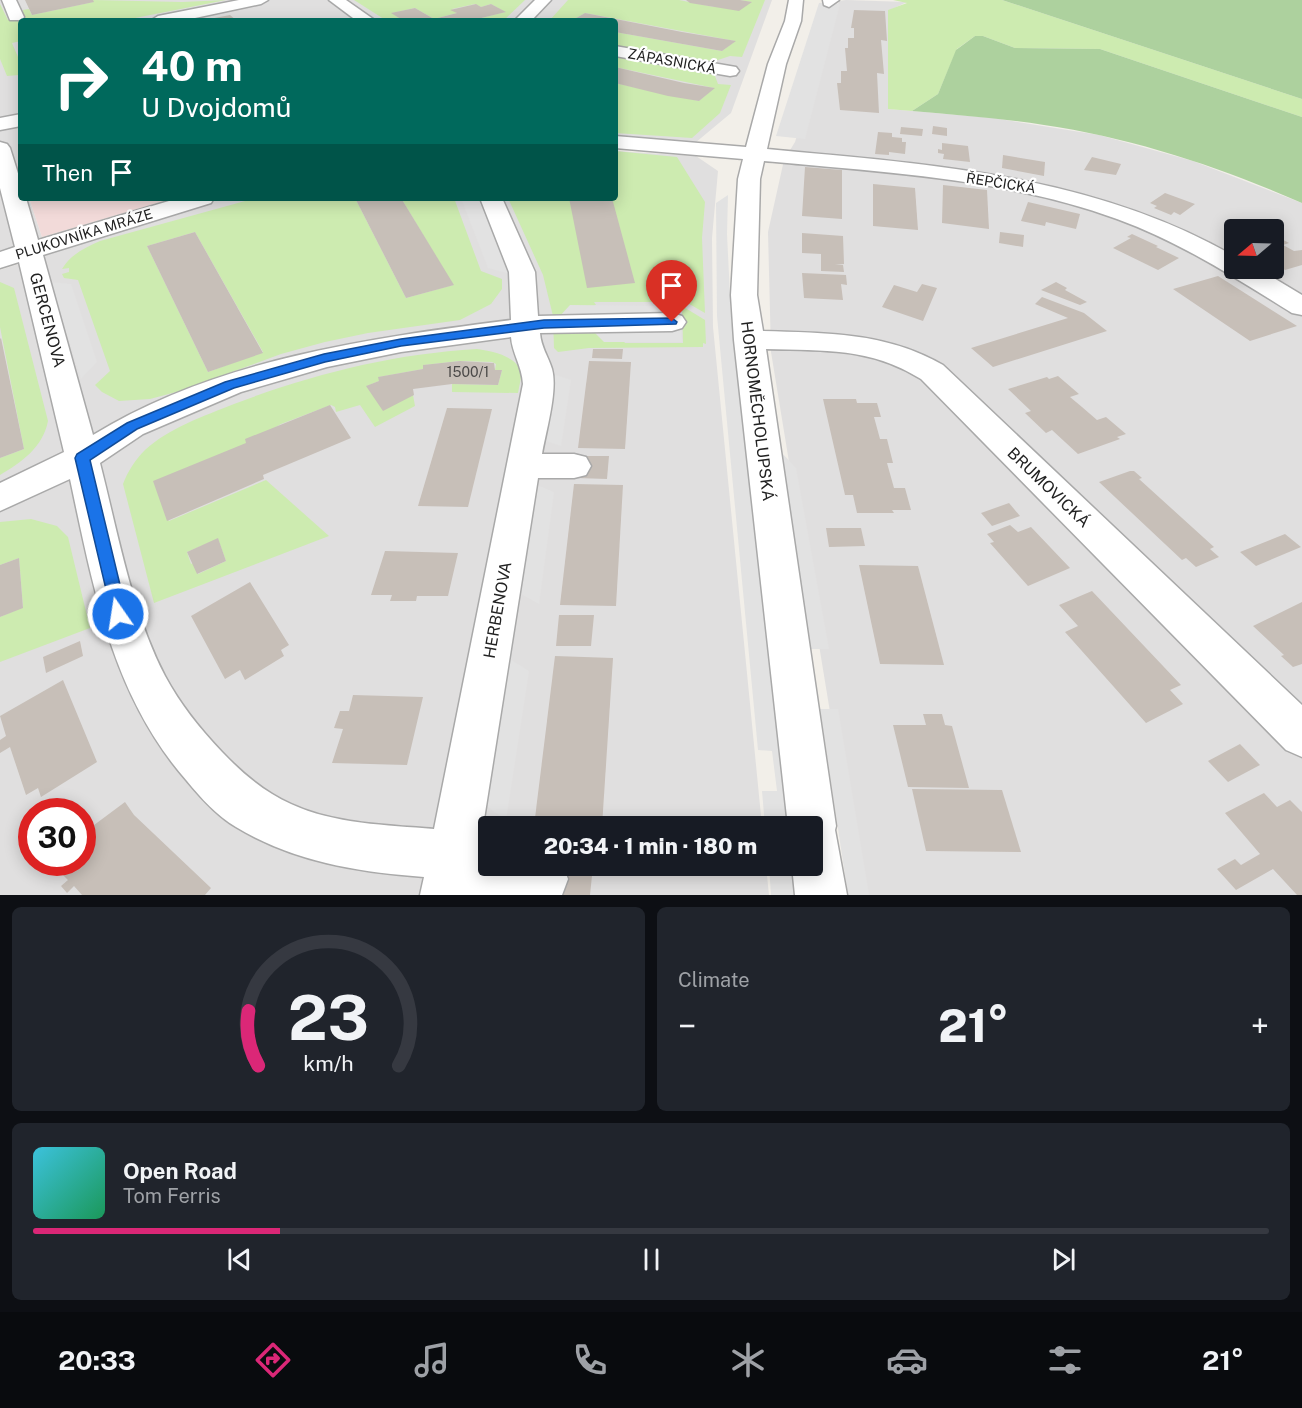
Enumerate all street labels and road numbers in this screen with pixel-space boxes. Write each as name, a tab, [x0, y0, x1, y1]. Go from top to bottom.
street label: ZÁPASNICKÁ	[626, 44, 718, 77]
street label: ŘEPČICKÁ	[965, 169, 1037, 196]
street label: PLUKOVNÍKA MRÁZE	[13, 205, 155, 263]
street label: GERCENOVA	[26, 271, 69, 370]
street label: HORNOMĚCHOLUPSKÁ	[737, 320, 779, 502]
street label: BRUMOVICKÁ	[1004, 443, 1094, 531]
street label: HERBENOVA	[480, 560, 515, 660]

